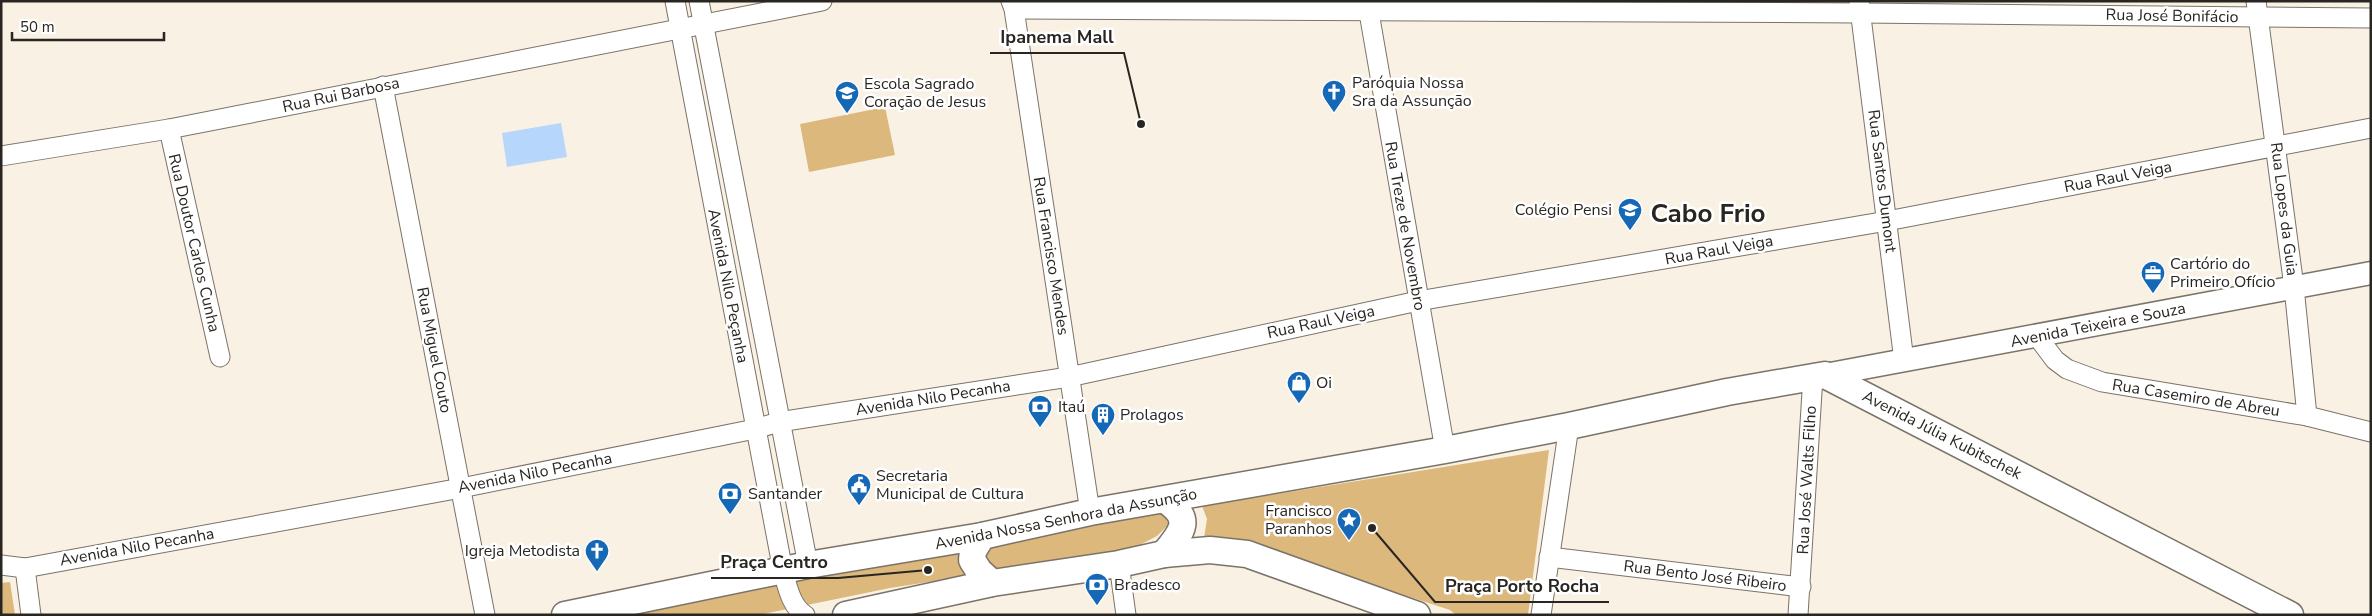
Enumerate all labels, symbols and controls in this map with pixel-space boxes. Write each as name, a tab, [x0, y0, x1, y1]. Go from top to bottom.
street label: Rua José Bonifácio	[2105, 4, 2239, 28]
scale bar	[12, 10, 165, 42]
text: 50 m	[20, 17, 55, 37]
callout: Ipanema Mall	[990, 20, 1124, 53]
text: Ipanema Mall	[1000, 25, 1114, 49]
street label: Rua Rui Barbosa	[280, 72, 402, 118]
place label: Paróquia Nossa Sra da Assunção	[1352, 72, 1472, 112]
place label: Escola Sagrado Coração de Jesus	[864, 73, 986, 113]
church icon: Paróquia Nossa Sra da Assunção	[1321, 79, 1347, 113]
school or university icon: Escola Sagrado Coração de Jesus	[834, 80, 860, 114]
street label: Rua Santos Dumont	[1862, 108, 1902, 254]
street label: Rua Treze de Novembro	[1379, 140, 1431, 312]
street label: Rua Lopes da Guia	[2265, 141, 2303, 277]
street label: Rua Doutor Carlos Cunha	[163, 152, 225, 334]
street label: Rua Raul Veiga	[2062, 156, 2174, 198]
street label: Rua Francisco Mendes	[1028, 175, 1074, 337]
district label: Cabo Frio	[1650, 196, 1766, 231]
school or university icon: Colégio Pensi	[1617, 197, 1643, 231]
place label: Colégio Pensi	[1515, 199, 1612, 221]
street label: Avenida Nilo Peçanha	[702, 207, 754, 365]
street label: Rua Raul Veiga	[1663, 230, 1775, 270]
place label: Cartório do Primeiro Ofício	[2170, 253, 2275, 293]
office icon: Cartório do Primeiro Ofício	[2140, 260, 2166, 294]
street label: Rua Miguel Couto	[411, 285, 457, 415]
street label: Avenida Teixeira e Souza	[2009, 297, 2187, 353]
street label: Rua Raul Veiga	[1265, 300, 1377, 344]
shop icon: Oi	[1286, 370, 1312, 404]
place label: Oi	[1316, 372, 1332, 394]
street label: Rua Casemiro de Abreu	[2111, 374, 2281, 422]
street label: Avenida Nilo Pecanha	[854, 375, 1012, 421]
street label: Avenida Júlia Kubitschek	[1859, 385, 2026, 485]
bank icon: Itaú	[1027, 394, 1053, 428]
place label: Itaú	[1058, 396, 1085, 418]
building icon: Prolagos	[1090, 402, 1116, 436]
place label: Prolagos	[1120, 404, 1184, 426]
street label: Rua José Walts Filho	[1792, 405, 1822, 555]
street label: Avenida Nilo Pecanha	[456, 447, 614, 499]
place label: Secretaria Municipal de Cultura	[876, 465, 1024, 505]
public building icon: Secretaria Municipal de Cultura	[846, 472, 872, 506]
bank icon: Santander	[717, 481, 743, 515]
place label: Santander	[748, 483, 822, 505]
street label: Avenida Nossa Senhora da Assunção	[933, 483, 1199, 555]
place label: Francisco Paranhos	[1265, 500, 1332, 540]
place icon: Francisco Paranhos	[1336, 507, 1362, 541]
street label: Avenida Nilo Pecanha	[58, 523, 216, 571]
church icon: Igreja Metodista	[584, 538, 610, 572]
place label: Igreja Metodista	[465, 540, 580, 562]
callout: Praça Centro	[711, 545, 838, 578]
text: Praça Centro	[720, 550, 828, 574]
street label: Rua Bento José Ribeiro	[1622, 555, 1788, 597]
callout: Praça Porto Rocha	[1435, 569, 1609, 602]
bank icon: Bradesco	[1084, 572, 1110, 606]
place label: Bradesco	[1114, 574, 1181, 596]
text: Praça Porto Rocha	[1445, 574, 1599, 598]

